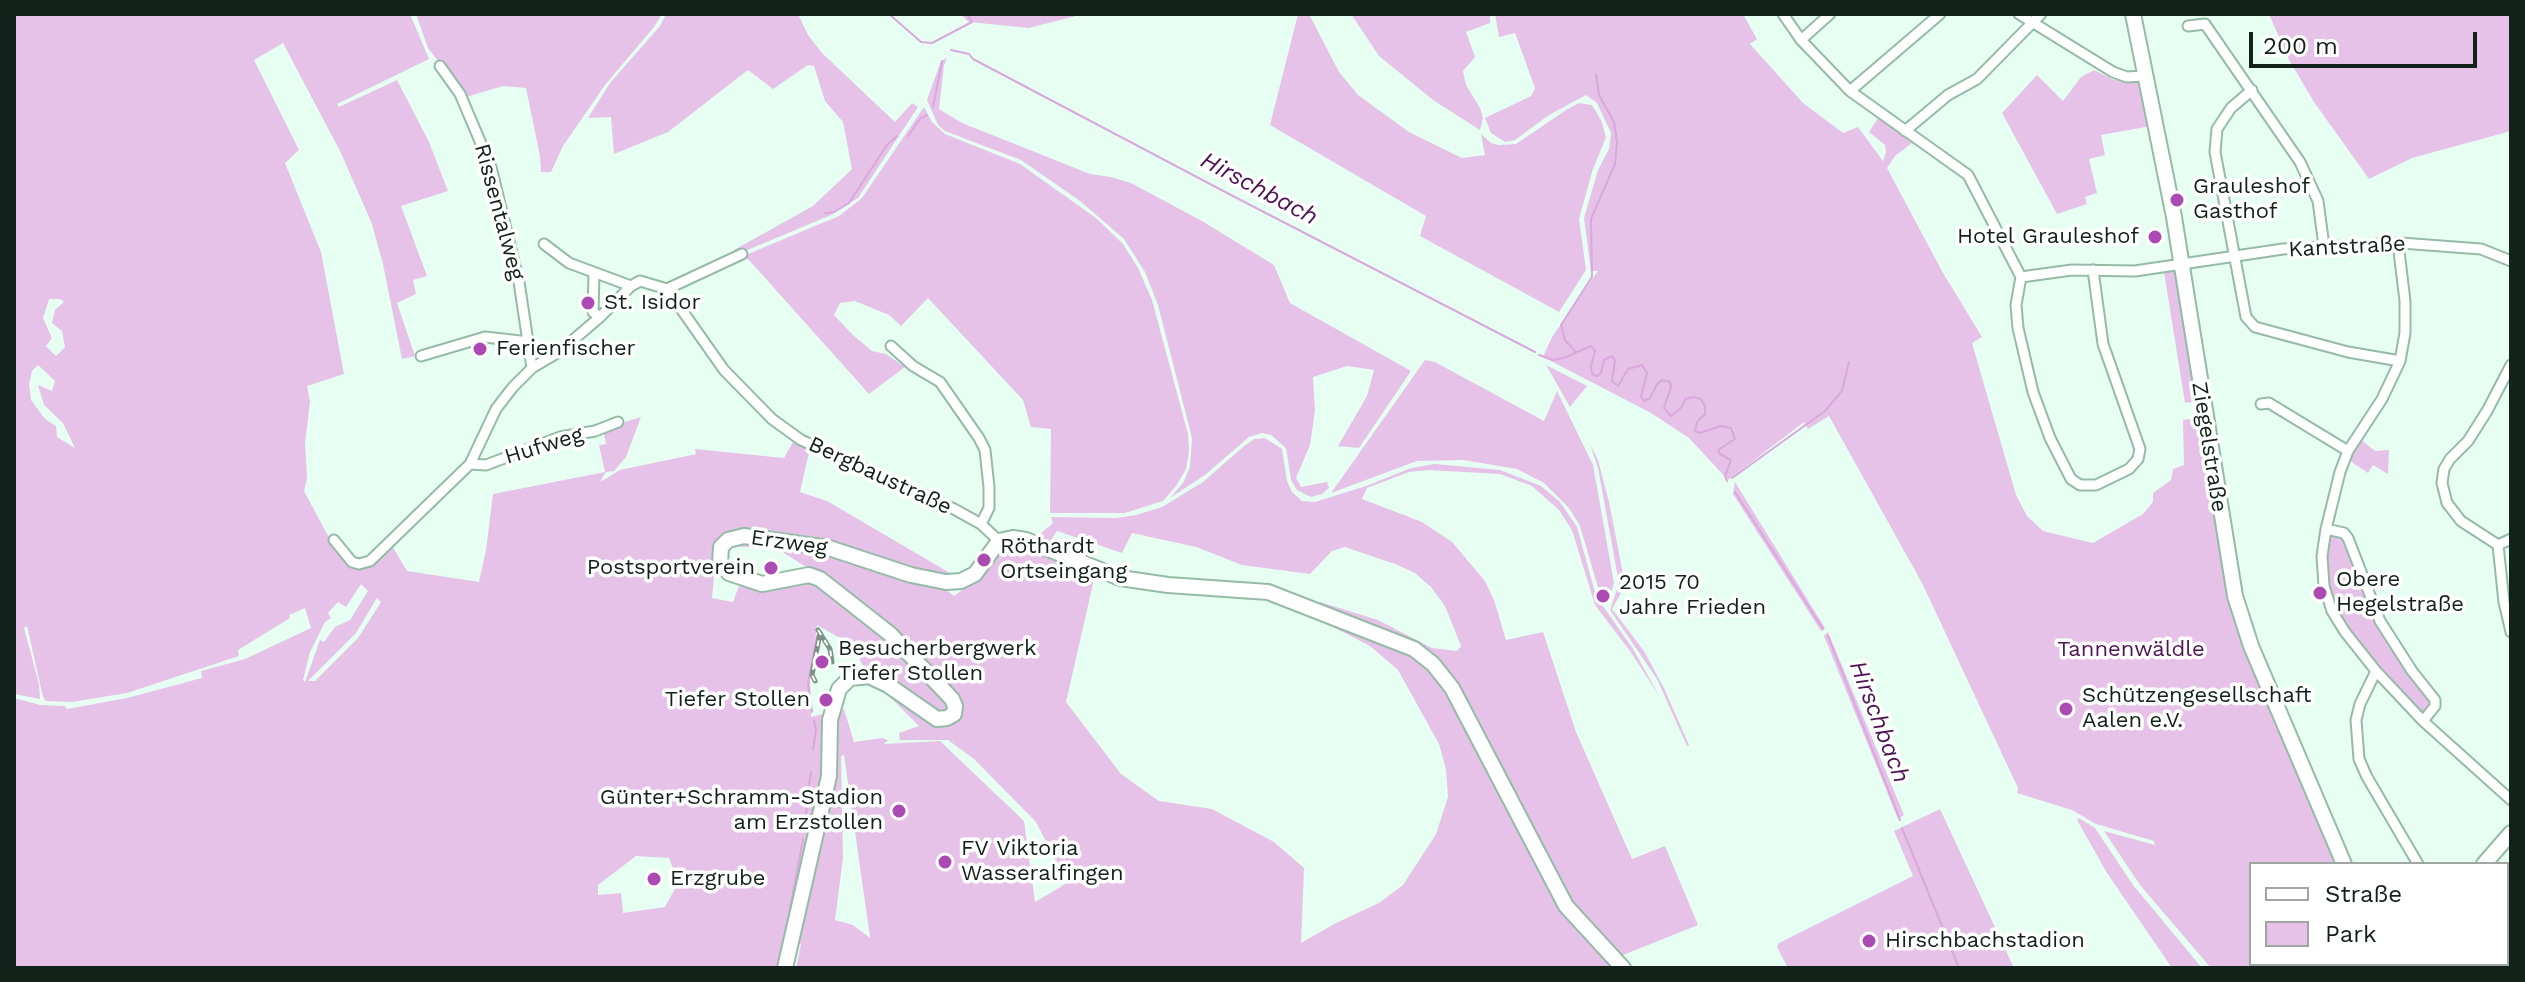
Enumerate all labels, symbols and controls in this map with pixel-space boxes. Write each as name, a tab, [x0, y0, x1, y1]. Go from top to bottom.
scale bar	[2253, 16, 2481, 66]
text: 200 m	[2263, 32, 2338, 60]
street label: Rissentalweg	[468, 141, 530, 283]
water label: Hirschbach	[1196, 146, 1322, 232]
place label: Grauleshof Gasthof	[2193, 174, 2310, 226]
marker: Grauleshof Gasthof	[2168, 191, 2186, 209]
place label: Hotel Grauleshof	[1957, 224, 2139, 250]
marker: Hotel Grauleshof	[2146, 228, 2164, 246]
street label: Kantstraße	[2288, 231, 2406, 263]
place label: St. Isidor	[604, 290, 700, 316]
marker: St. Isidor	[579, 294, 597, 312]
place label: Ferienfischer	[496, 336, 636, 362]
marker: Ferienfischer	[471, 340, 489, 358]
street label: Ziegelstraße	[2186, 380, 2232, 514]
street label: Hufweg	[502, 422, 586, 470]
street label: Bergbaustraße	[804, 431, 956, 521]
street label: Erzweg	[749, 525, 829, 561]
place label: Röthardt Ortseingang	[1000, 534, 1127, 586]
marker: Röthardt Ortseingang	[975, 551, 993, 569]
place label: Postsportverein	[587, 555, 755, 581]
marker: Postsportverein	[762, 559, 780, 577]
place label: Obere Hegelstraße	[2336, 567, 2464, 618]
place label: 2015 70 Jahre Frieden	[1619, 570, 1766, 622]
marker: Obere Hegelstraße	[2311, 584, 2329, 602]
marker: 2015 70 Jahre Frieden	[1594, 587, 1612, 605]
place label: Besucherbergwerk Tiefer Stollen	[838, 636, 1036, 688]
park label: Tannenwäldle	[2057, 637, 2205, 663]
marker: Besucherbergwerk Tiefer Stollen	[813, 653, 831, 671]
water label: Hirschbach	[1843, 657, 1915, 787]
place label: Schützengesellschaft Aalen e.V.	[2082, 683, 2312, 734]
place label: Tiefer Stollen	[665, 687, 810, 713]
marker: Tiefer Stollen	[817, 691, 835, 709]
marker: Schützengesellschaft Aalen e.V.	[2057, 700, 2075, 718]
place label: Günter+Schramm-Stadion am Erzstollen	[600, 785, 883, 836]
marker: Günter+Schramm-Stadion am Erzstollen	[890, 802, 908, 820]
place label: FV Viktoria Wasseralfingen	[961, 836, 1124, 888]
marker: FV Viktoria Wasseralfingen	[936, 853, 954, 871]
legend	[2249, 862, 2509, 966]
place label: Erzgrube	[670, 866, 766, 892]
marker: Erzgrube	[645, 870, 663, 888]
text: Straße	[2325, 880, 2402, 908]
text: Park	[2325, 920, 2377, 948]
place label: Hirschbachstadion	[1885, 928, 2085, 954]
marker: Hirschbachstadion	[1860, 932, 1878, 950]

